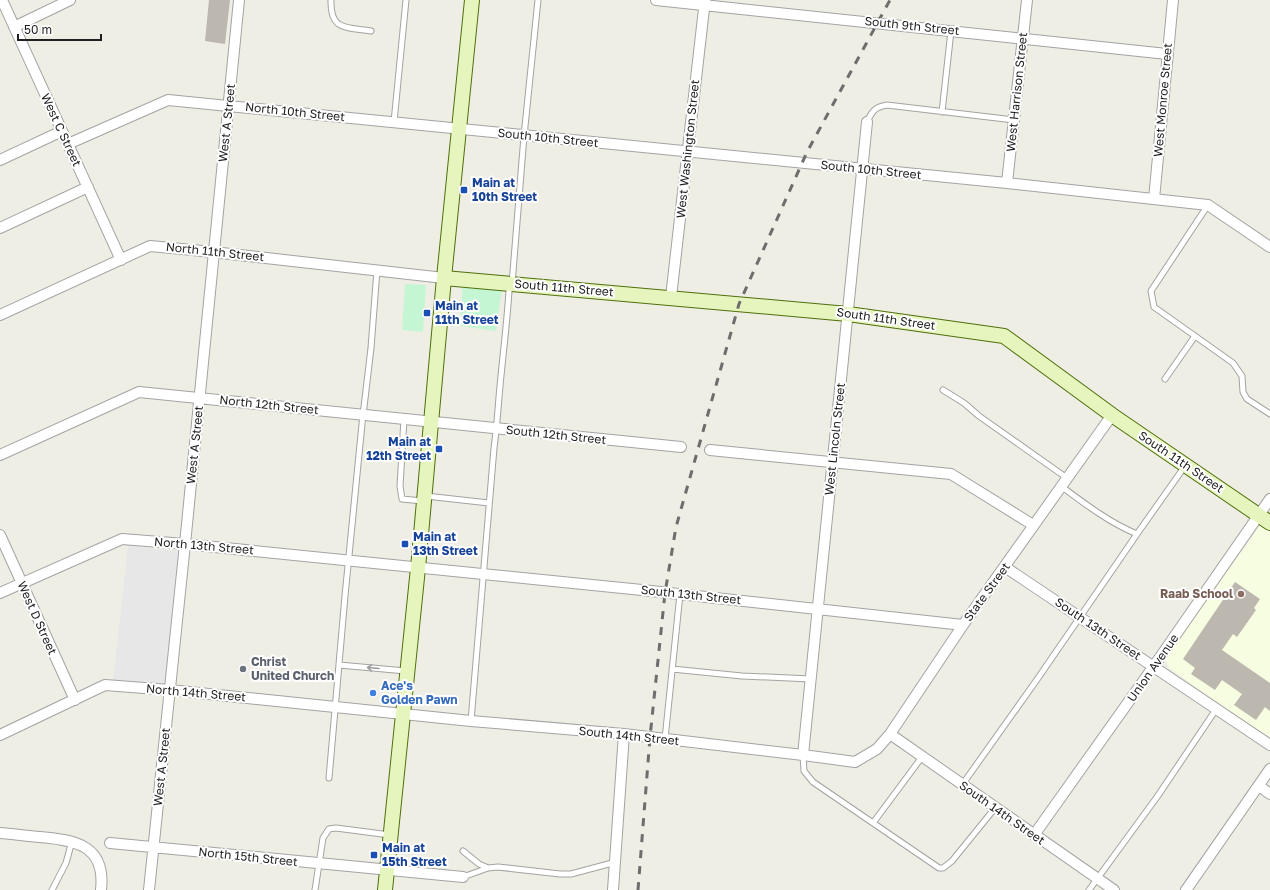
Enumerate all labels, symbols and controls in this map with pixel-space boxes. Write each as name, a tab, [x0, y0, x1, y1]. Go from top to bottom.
street label: South 9th Street	[864, 13, 960, 38]
scale bar	[18, 16, 101, 42]
text: 50 m	[24, 22, 52, 37]
street label: West Harrison Street	[1003, 31, 1030, 152]
street label: West Monroe Street	[1150, 42, 1175, 158]
street label: West Washington Street	[673, 79, 702, 219]
street label: West A Street	[215, 83, 238, 163]
street label: West C Street	[38, 91, 85, 169]
street label: North 10th Street	[244, 99, 346, 124]
street label: South 10th Street	[497, 125, 599, 150]
street label: South 10th Street	[820, 157, 922, 182]
place label: Main at 10th Street	[472, 175, 537, 204]
marker: Main at 10th Street	[459, 185, 469, 195]
street label: North 11th Street	[165, 239, 265, 264]
street label: South 11th Street	[514, 276, 615, 299]
place label: Main at 11th Street	[435, 298, 499, 327]
street label: South 11th Street	[836, 304, 937, 333]
marker: Main at 11th Street	[422, 308, 432, 318]
street label: West Lincoln Street	[821, 382, 848, 496]
street label: North 12th Street	[219, 392, 320, 417]
street label: West A Street	[183, 405, 206, 485]
street label: South 12th Street	[505, 422, 607, 447]
street label: South 11th Street	[1136, 427, 1227, 496]
place label: Main at 12th Street	[366, 434, 431, 463]
marker: Main at 12th Street	[434, 444, 444, 454]
place label: Main at 13th Street	[413, 529, 478, 558]
street label: North 13th Street	[154, 534, 255, 557]
marker: Main at 13th Street	[400, 539, 410, 549]
street label: State Street	[960, 559, 1013, 624]
street label: West D Street	[15, 579, 60, 657]
street label: South 13th Street	[640, 582, 742, 607]
place label: Raab School	[1160, 586, 1233, 601]
marker: Raab School	[1236, 589, 1246, 599]
street label: South 13th Street	[1052, 594, 1144, 663]
street label: Union Avenue	[1124, 631, 1181, 704]
place label: Christ United Church	[251, 654, 334, 683]
marker: Christ United Church	[238, 664, 248, 674]
one-way arrow	[367, 665, 380, 672]
place label: Ace's Golden Pawn	[381, 678, 458, 707]
street label: North 14th Street	[145, 681, 247, 704]
marker: Ace's Golden Pawn	[368, 688, 378, 698]
street label: South 14th Street	[578, 723, 680, 748]
street label: West A Street	[150, 727, 173, 807]
street label: South 14th Street	[957, 777, 1048, 848]
place label: Main at 15th Street	[382, 840, 447, 869]
street label: North 15th Street	[198, 844, 299, 869]
marker: Main at 15th Street	[369, 850, 379, 860]

